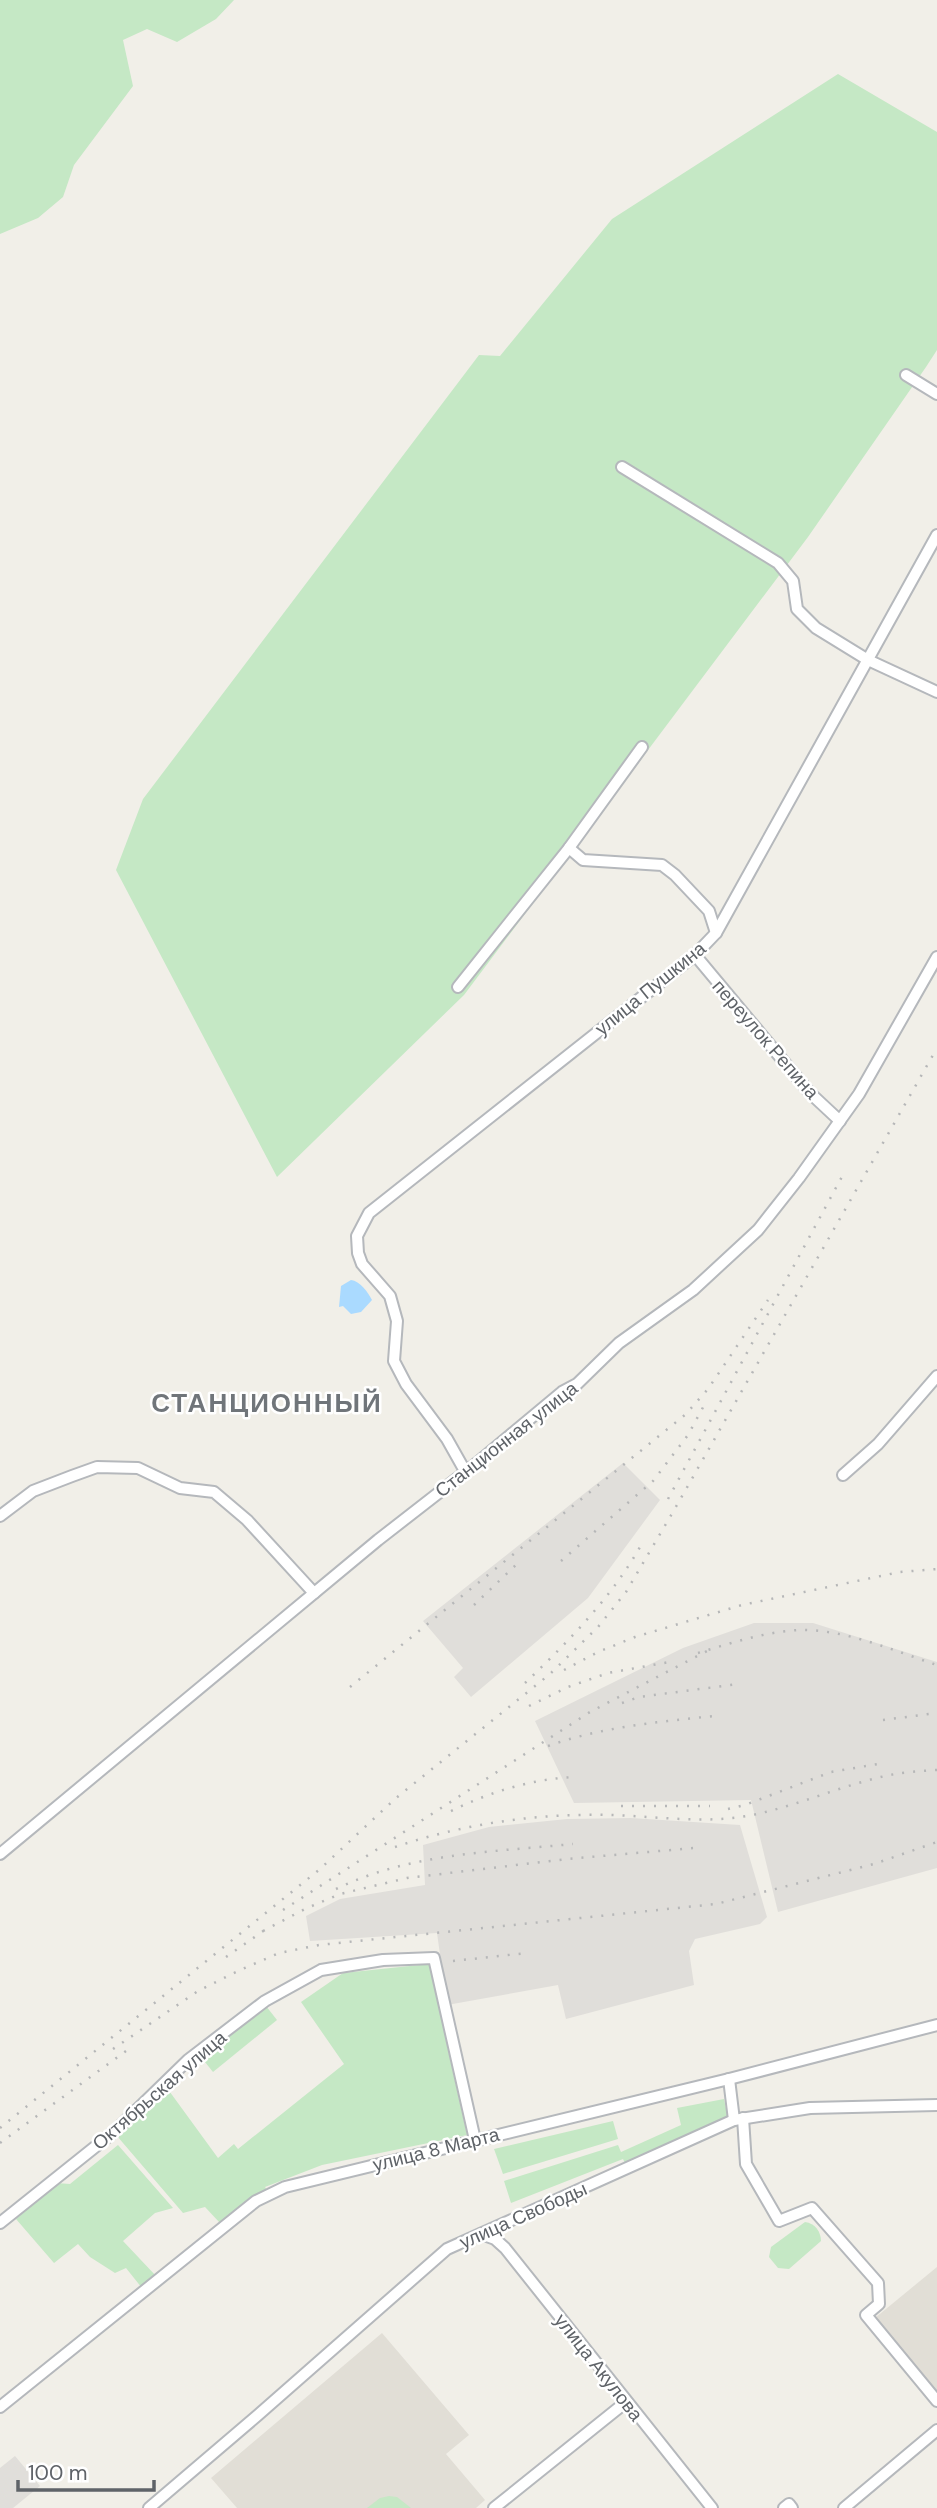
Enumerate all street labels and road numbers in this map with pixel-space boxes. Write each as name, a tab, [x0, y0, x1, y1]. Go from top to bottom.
street label: улица Пушкина	[590, 936, 711, 1041]
street label: переулок Репина	[707, 974, 825, 1105]
street label: Станционная улица	[430, 1376, 583, 1503]
street label: Октябрьская улица	[87, 2025, 232, 2156]
street label: улица 8 Марта	[370, 2122, 502, 2177]
street label: улица Свободы	[455, 2176, 591, 2255]
street label: улица Акулова	[549, 2308, 649, 2427]

